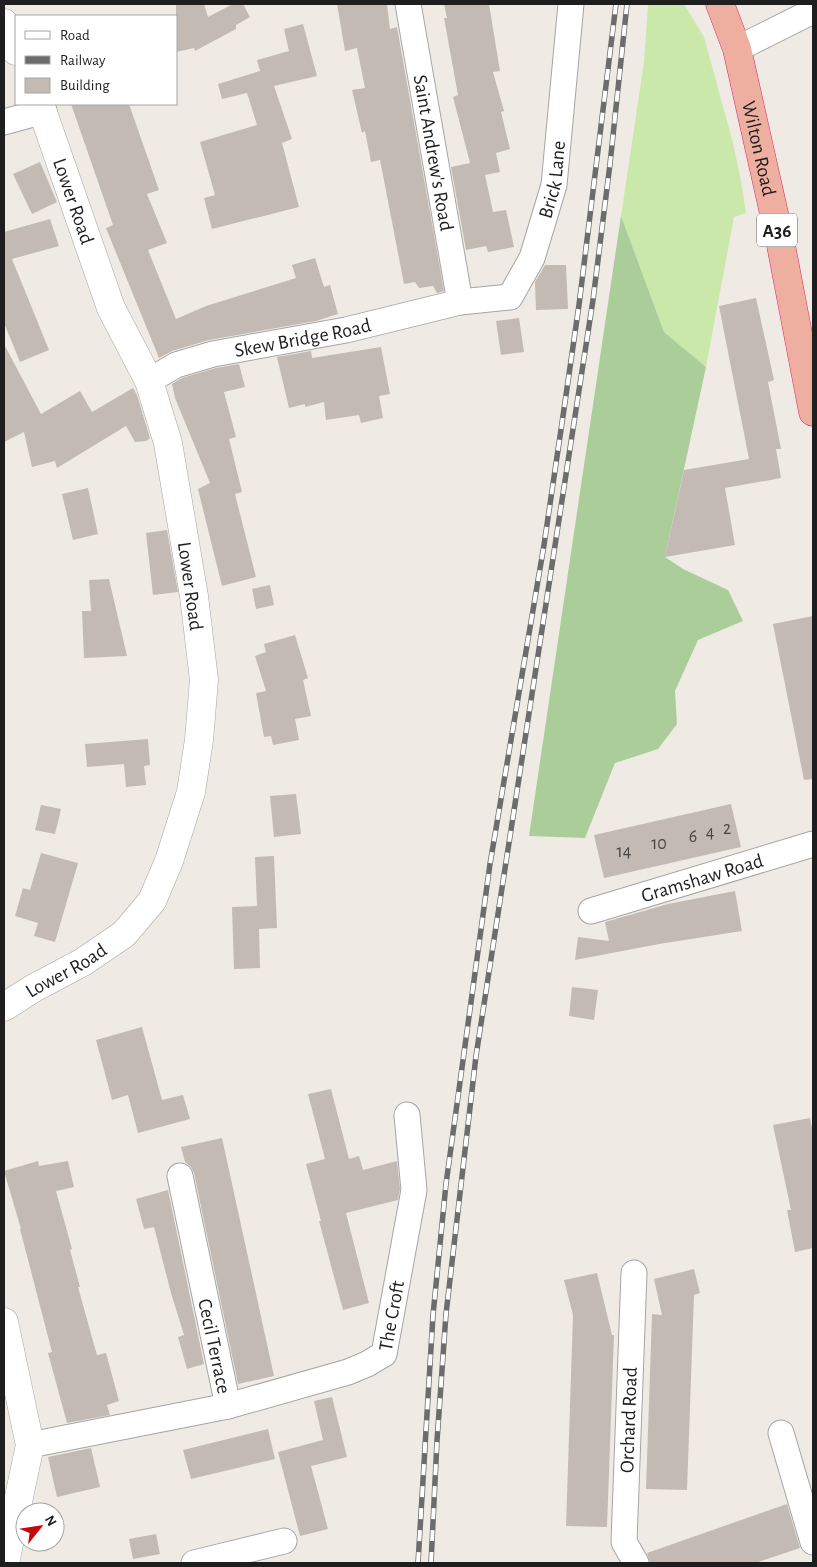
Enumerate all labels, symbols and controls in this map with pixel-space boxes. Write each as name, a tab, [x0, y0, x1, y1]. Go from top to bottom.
legend	[15, 15, 178, 105]
text: Road	[60, 28, 90, 43]
text: Railway	[60, 53, 106, 68]
street label: Saint Andrew's Road	[410, 73, 456, 233]
text: Building	[60, 78, 110, 93]
street label: Wilton Road	[738, 99, 779, 198]
street label: Brick Lane	[535, 140, 569, 221]
street label: Lower Road	[49, 156, 97, 247]
road number: A36	[757, 214, 797, 246]
street label: Skew Bridge Road	[233, 315, 373, 361]
street label: Lower Road	[174, 540, 206, 632]
house number: 2	[723, 820, 731, 838]
house number: 4	[706, 824, 715, 842]
house number: 6	[689, 828, 697, 846]
house number: 10	[651, 835, 667, 853]
house number: 14	[617, 843, 632, 861]
street label: Gramshaw Road	[639, 851, 766, 906]
street label: Lower Road	[22, 940, 111, 1002]
street label: The Croft	[376, 1279, 408, 1353]
street label: Cecil Terrace	[194, 1297, 234, 1396]
street label: Orchard Road	[617, 1367, 641, 1473]
north arrow	[15, 1502, 65, 1552]
text: N	[42, 1513, 59, 1529]

